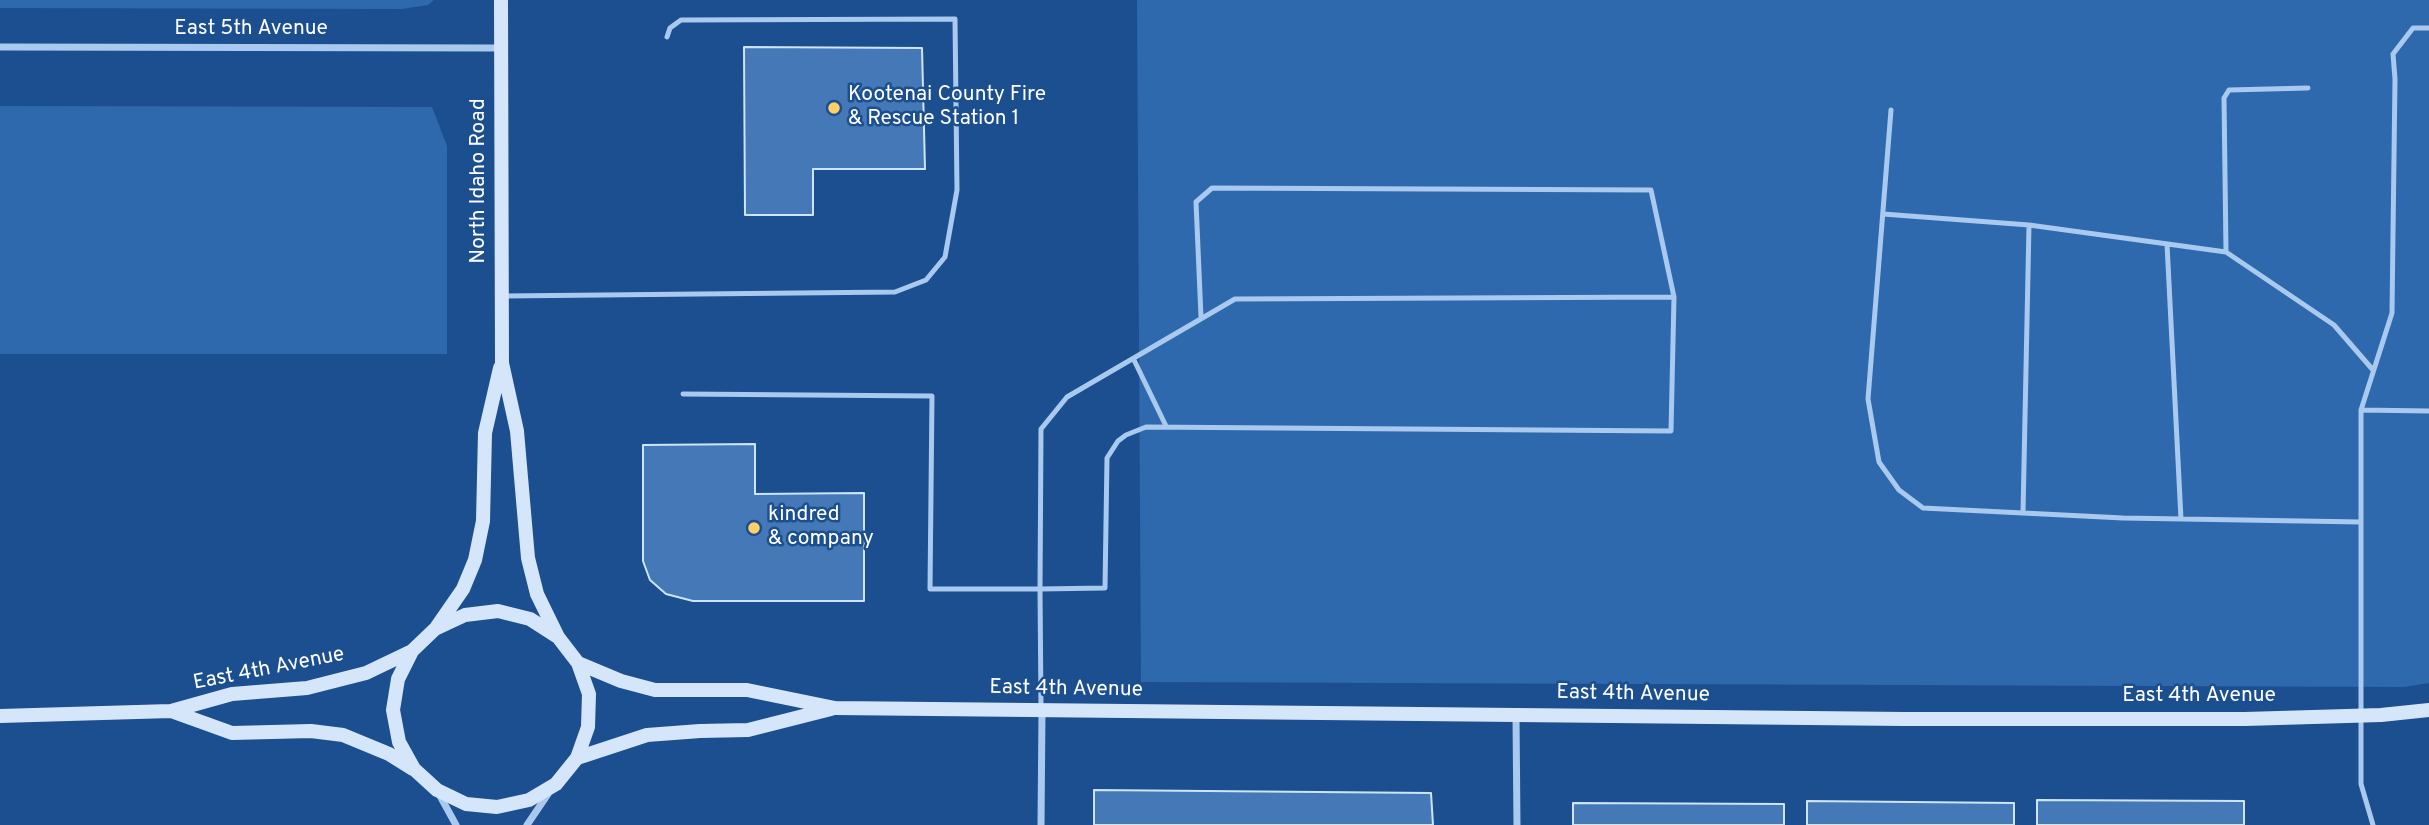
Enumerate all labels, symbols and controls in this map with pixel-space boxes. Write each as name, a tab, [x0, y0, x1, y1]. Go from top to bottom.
street label: East 5th Avenue	[174, 17, 328, 43]
place label: Kootenai County Fire & Rescue Station 1	[848, 83, 1046, 133]
street label: North Idaho Road	[467, 98, 493, 264]
marker: Kootenai County Fire & Rescue Station 1	[826, 100, 842, 116]
place label: kindred & company	[768, 503, 874, 553]
marker: kindred & company	[746, 520, 762, 536]
street label: East 4th Avenue	[191, 643, 347, 697]
street label: East 4th Avenue	[989, 676, 1143, 704]
street label: East 4th Avenue	[1556, 681, 1710, 709]
street label: East 4th Avenue	[2122, 684, 2276, 710]

